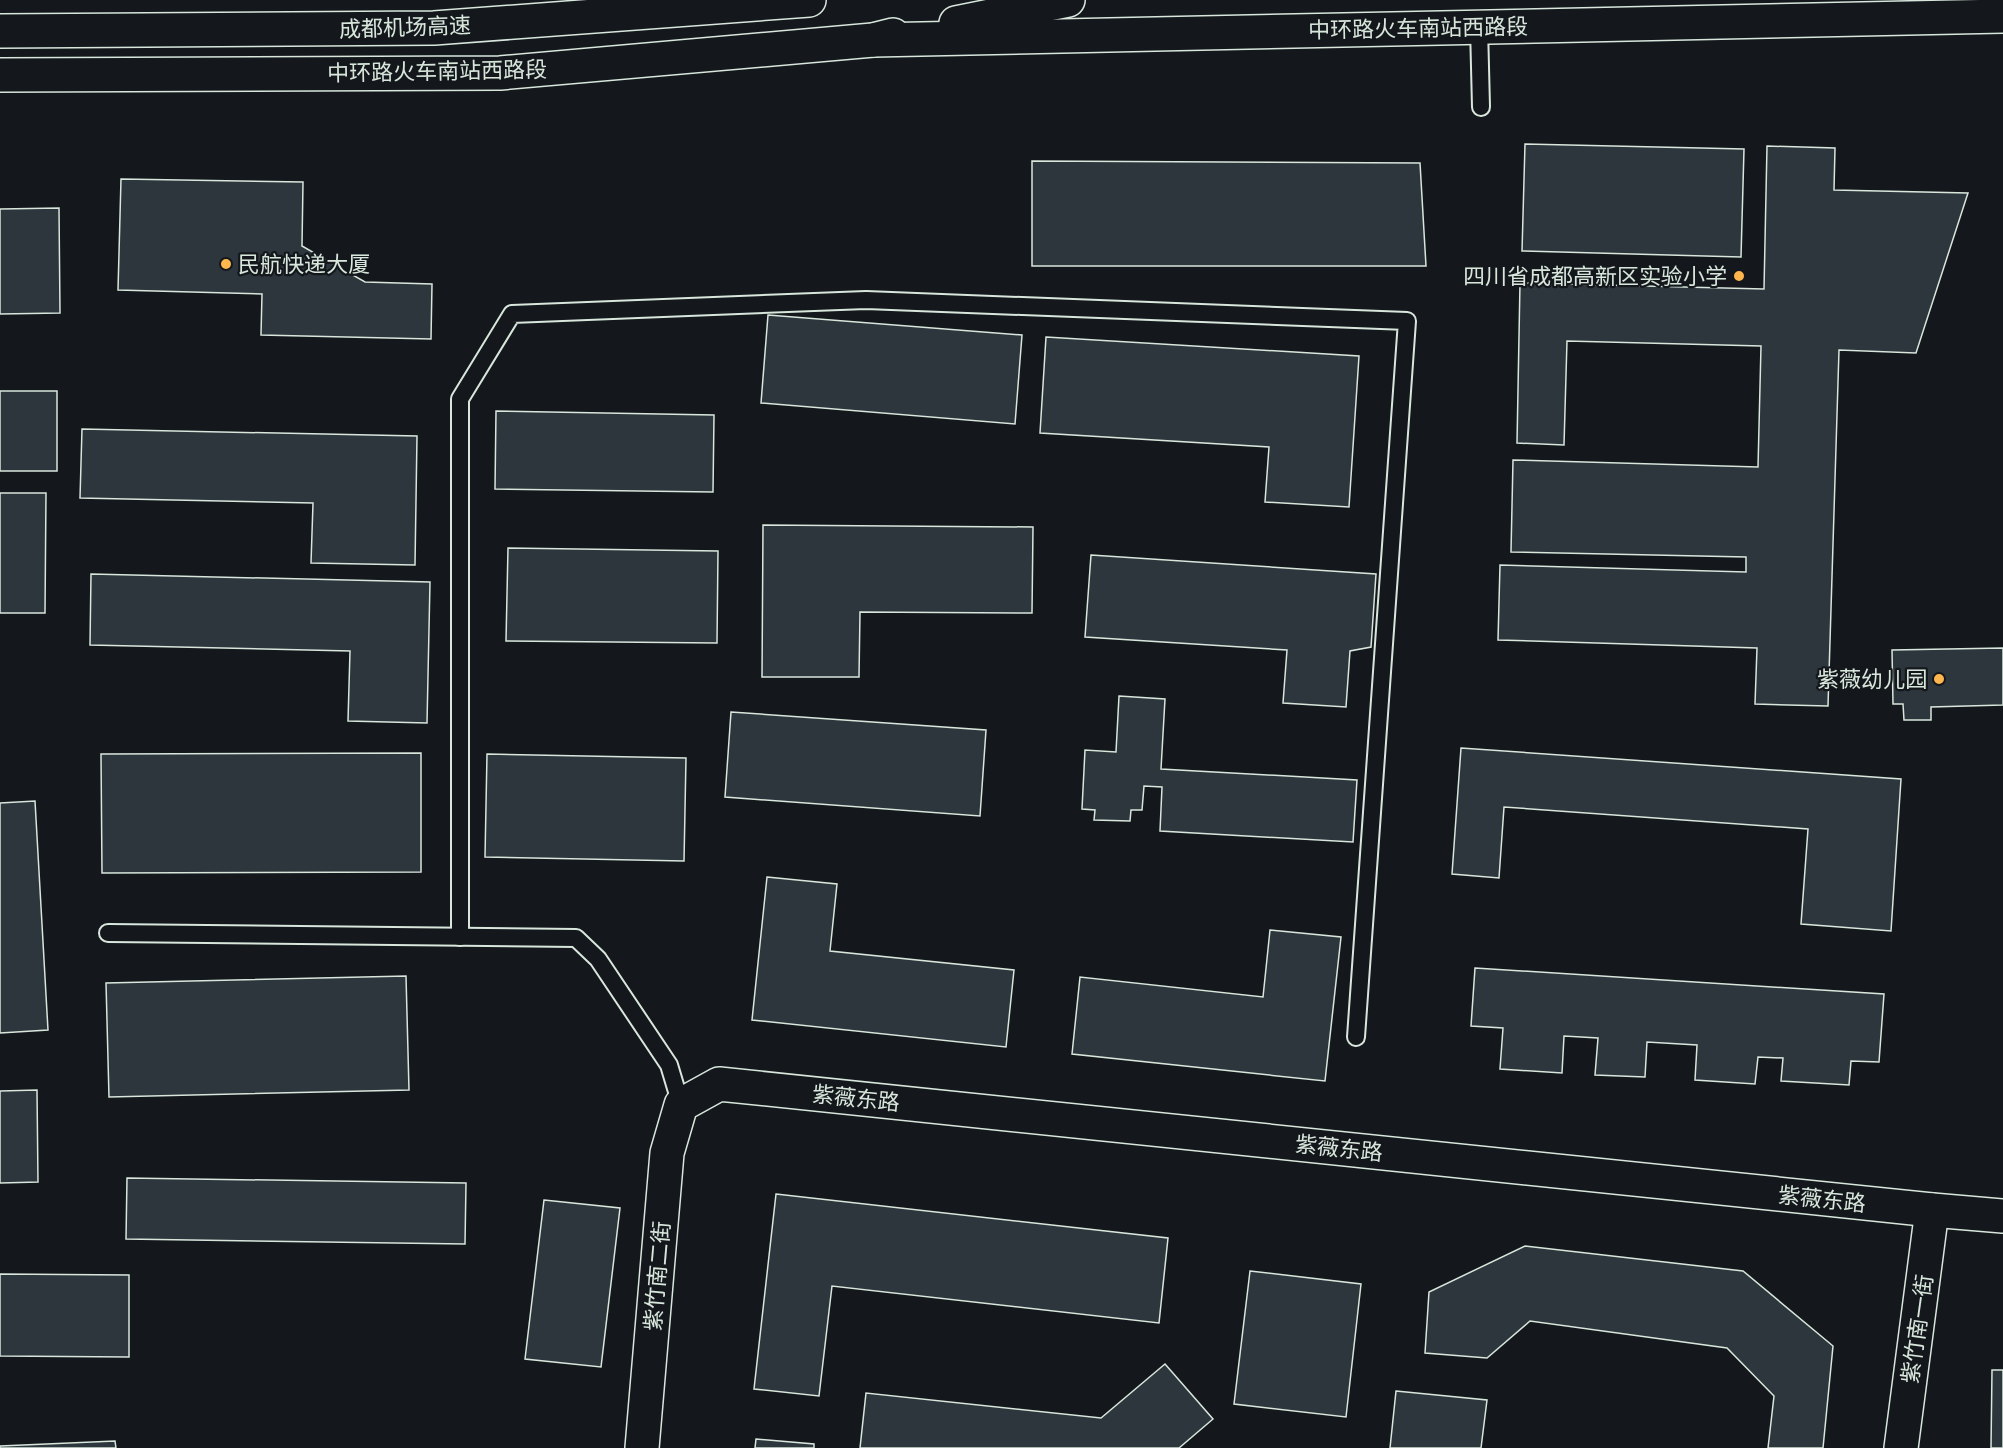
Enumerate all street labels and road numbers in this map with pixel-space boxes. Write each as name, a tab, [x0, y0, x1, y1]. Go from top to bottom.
street label: 成都机场高速	[339, 12, 471, 43]
street label: 中环路火车南站西路段	[1308, 13, 1528, 44]
street label: 中环路火车南站西路段	[327, 56, 547, 87]
street label: 紫薇东路	[811, 1080, 901, 1117]
street label: 紫薇东路	[1294, 1130, 1384, 1167]
street label: 紫薇东路	[1777, 1181, 1867, 1218]
street label: 紫竹南二街	[639, 1220, 676, 1332]
street label: 紫竹南一街	[1896, 1273, 1939, 1385]

